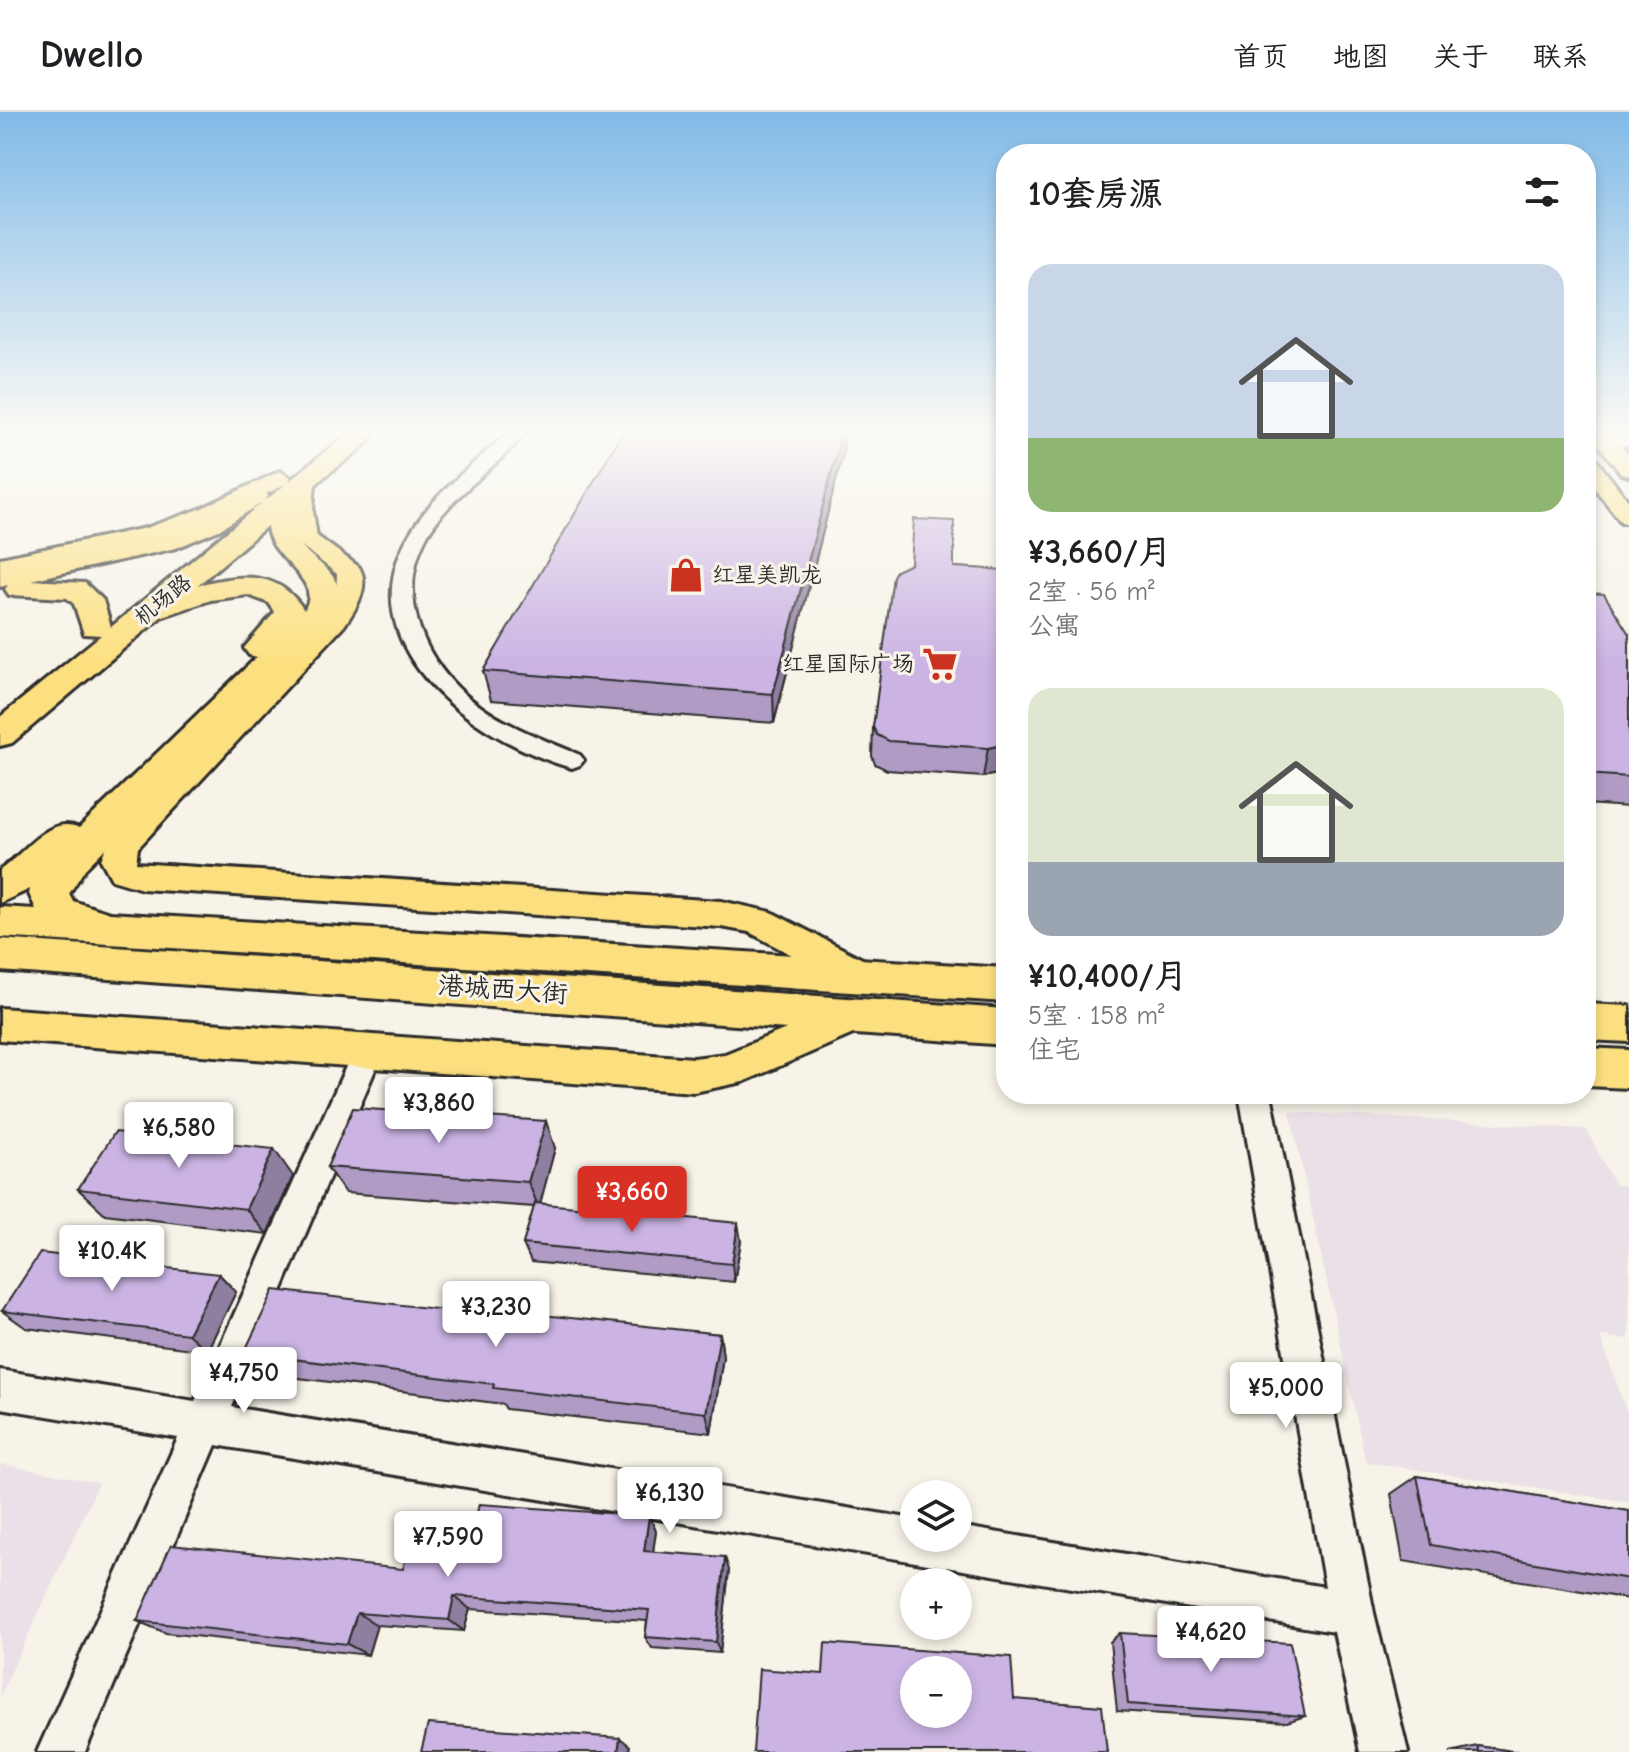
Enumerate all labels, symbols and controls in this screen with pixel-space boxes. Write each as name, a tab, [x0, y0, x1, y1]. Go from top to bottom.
text: Dwello	[40, 33, 143, 77]
text: 首页	[1233, 41, 1289, 73]
text: 地图	[1333, 41, 1389, 73]
text: 关于	[1433, 41, 1489, 73]
text: 联系	[1533, 41, 1589, 73]
icon: filters	[1520, 170, 1564, 214]
text: 10套房源	[1028, 174, 1163, 214]
icon: home	[1224, 316, 1368, 460]
text: ¥3,660/月	[1028, 532, 1172, 572]
shop icon: 红星美凯龙	[667, 556, 705, 594]
place label: 红星美凯龙	[712, 562, 822, 588]
street label: 机场路	[129, 569, 197, 631]
text: 2室 · 56 m²	[1028, 577, 1154, 607]
text: 公寓	[1028, 611, 1080, 641]
supermarket icon: 红星国际广场	[921, 645, 959, 683]
place label: 红星国际广场	[782, 651, 914, 677]
icon: home	[1224, 740, 1368, 884]
text: ¥10,400/月	[1028, 956, 1188, 996]
street label: 港城西大街	[437, 971, 569, 1009]
text: 5室 · 158 m²	[1028, 1001, 1164, 1031]
text: 住宅	[1028, 1035, 1080, 1065]
pin: ¥3,860	[374, 1077, 504, 1145]
text: ¥3,860	[403, 1088, 475, 1118]
pin: ¥6,580	[114, 1102, 244, 1170]
text: ¥6,580	[142, 1113, 216, 1143]
pin: ¥3,660	[567, 1166, 697, 1234]
text: ¥3,660	[596, 1177, 668, 1207]
pin: ¥10.4K	[47, 1225, 177, 1293]
text: ¥10.4K	[77, 1236, 147, 1266]
pin: ¥3,230	[431, 1281, 561, 1349]
text: ¥3,230	[460, 1292, 532, 1322]
pin: ¥4,750	[179, 1347, 309, 1415]
text: ¥4,750	[209, 1358, 279, 1388]
pin: ¥5,000	[1221, 1362, 1351, 1430]
text: ¥5,000	[1248, 1373, 1324, 1403]
pin: ¥6,130	[605, 1467, 735, 1535]
text: ¥6,130	[635, 1478, 705, 1508]
map controls	[900, 1480, 972, 1728]
button: layers	[900, 1480, 972, 1552]
pin: ¥7,590	[383, 1511, 513, 1579]
text: ¥7,590	[412, 1522, 484, 1552]
button: +	[900, 1568, 972, 1640]
pin: ¥4,620	[1146, 1606, 1276, 1674]
text: ¥4,620	[1175, 1617, 1247, 1647]
button: −	[900, 1656, 972, 1728]

